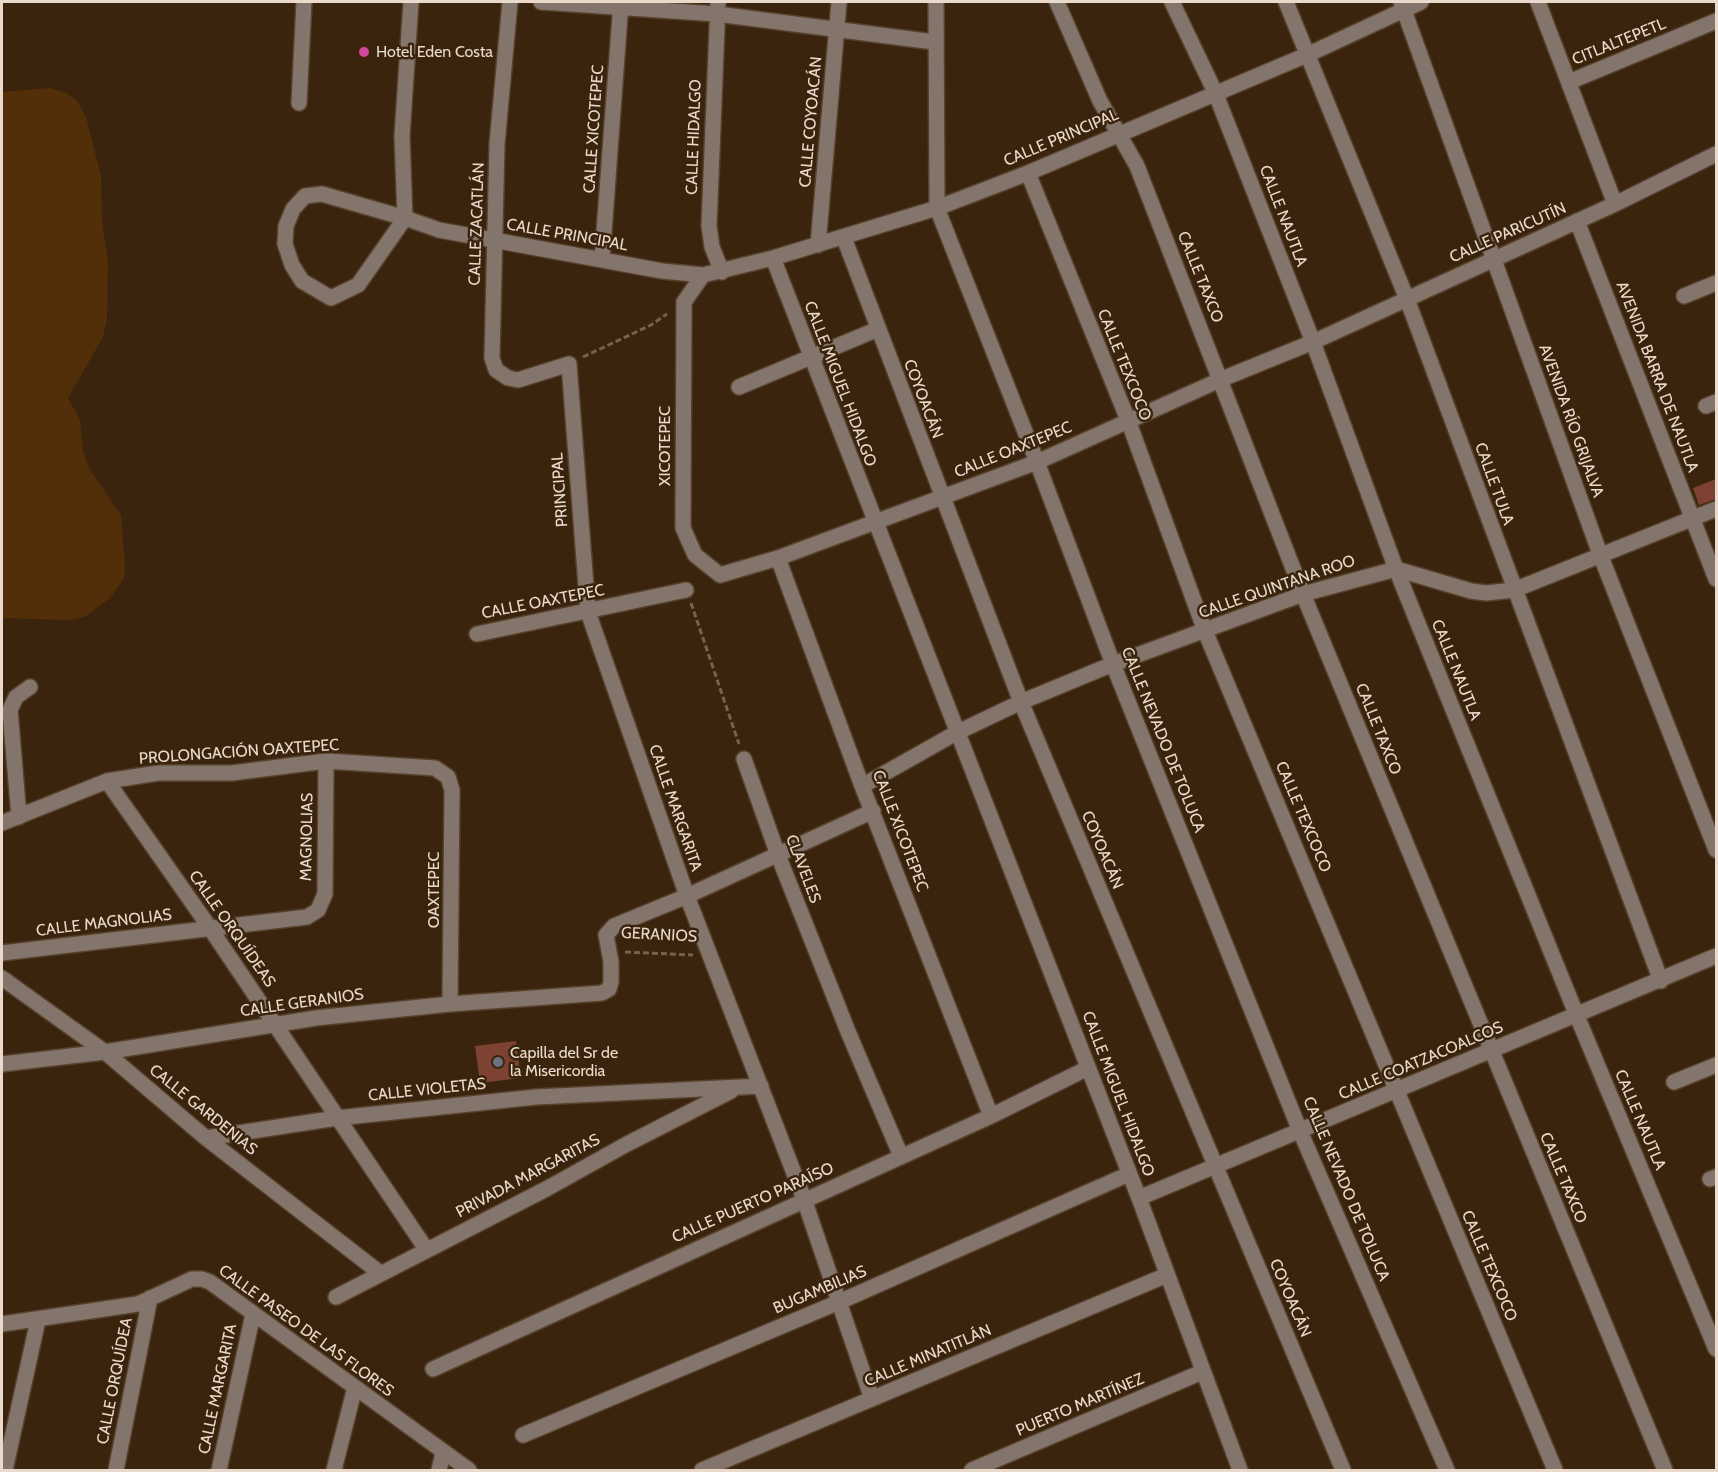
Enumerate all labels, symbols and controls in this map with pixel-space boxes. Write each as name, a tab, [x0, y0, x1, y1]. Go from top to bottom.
street label: CITLALTEPETL	[1569, 15, 1669, 69]
place label: Hotel Eden Costa	[376, 42, 493, 62]
marker: Hotel Eden Costa	[357, 45, 371, 59]
street label: CALLE COYOACÁN	[796, 56, 826, 188]
street label: CALLE XICOTEPEC	[580, 64, 608, 194]
street label: CALLE HIDALGO	[682, 79, 706, 195]
street label: CALLE PRINCIPAL	[1001, 105, 1121, 171]
street label: CALLE ZACATLÁN	[465, 162, 489, 286]
street label: CALLE NAUTLA	[1255, 163, 1311, 269]
street label: CALLE PARICUTÍN	[1447, 199, 1569, 267]
street label: CALLE PRINCIPAL	[505, 215, 629, 255]
street label: CALLE TAXCO	[1173, 229, 1227, 325]
street label: AVENIDA BARRA DE NAUTLA	[1612, 279, 1702, 475]
street label: CALLE MIGUEL HIDALGO	[800, 299, 880, 469]
street label: CALLE TEXCOCO	[1093, 306, 1155, 424]
street label: AVENIDA RÍO GRIJALVA	[1534, 342, 1608, 500]
street label: COYOACÁN	[899, 357, 947, 441]
street label: XICOTEPEC	[655, 406, 675, 486]
street label: CALLE OAXTEPEC	[952, 418, 1074, 482]
street label: CALLE TULA	[1470, 440, 1518, 528]
street label: PRINCIPAL	[548, 452, 572, 528]
street label: CALLE QUINTANA ROO	[1196, 551, 1358, 623]
street label: CALLE OAXTEPEC	[480, 581, 606, 623]
street label: CALLE NAUTLA	[1427, 617, 1485, 723]
street label: CALLE NEVADO DE TOLUCA	[1117, 644, 1209, 836]
street label: CALLE TAXCO	[1351, 681, 1405, 777]
street label: PROLONGACIÓN OAXTEPEC	[138, 735, 340, 769]
street label: CALLE MARGARITA	[644, 742, 706, 874]
street label: CALLE TEXCOCO	[1271, 759, 1335, 875]
street label: CALLE XICOTEPEC	[868, 768, 932, 894]
street label: MAGNOLIAS	[297, 793, 317, 881]
street label: COYOACÁN	[1077, 808, 1127, 892]
street label: CLAVELES	[781, 832, 825, 906]
street label: OAXTEPEC	[424, 852, 444, 928]
street label: CALLE ORQUÍDEAS	[185, 867, 279, 991]
street label: CALLE MAGNOLIAS	[35, 905, 173, 941]
street label: GERANIOS	[620, 923, 698, 947]
street label: CALLE GERANIOS	[239, 985, 365, 1021]
street label: CALLE MIGUEL HIDALGO	[1078, 1009, 1158, 1179]
street label: CALLE COATZACOALCOS	[1336, 1018, 1506, 1104]
place label: Capilla del Sr de la Misericordia	[510, 1043, 618, 1081]
marker: Capilla del Sr de la Misericordia	[491, 1055, 505, 1069]
street label: CALLE GARDENIAS	[145, 1061, 261, 1159]
street label: CALLE NAUTLA	[1610, 1067, 1670, 1173]
street label: CALLE VIOLETAS	[367, 1074, 487, 1106]
street label: CALLE NEVADO DE TOLUCA	[1298, 1094, 1394, 1284]
street label: PRIVADA MARGARITAS	[453, 1130, 603, 1222]
street label: CALLE TAXCO	[1535, 1130, 1591, 1226]
street label: CALLE PUERTO PARAÍSO	[669, 1159, 837, 1247]
street label: CALLE TEXCOCO	[1457, 1208, 1521, 1324]
street label: COYOACÁN	[1265, 1256, 1315, 1340]
street label: CALLE PASEO DE LAS FLORES	[215, 1261, 397, 1401]
street label: BUGAMBILIAS	[770, 1262, 870, 1318]
street label: CALLE ORQUÍDEA	[93, 1316, 137, 1446]
street label: CALLE MINATITLÁN	[862, 1321, 994, 1391]
street label: CALLE MARGARITA	[195, 1322, 241, 1456]
street label: PUERTO MARTÍNEZ	[1013, 1369, 1147, 1441]

